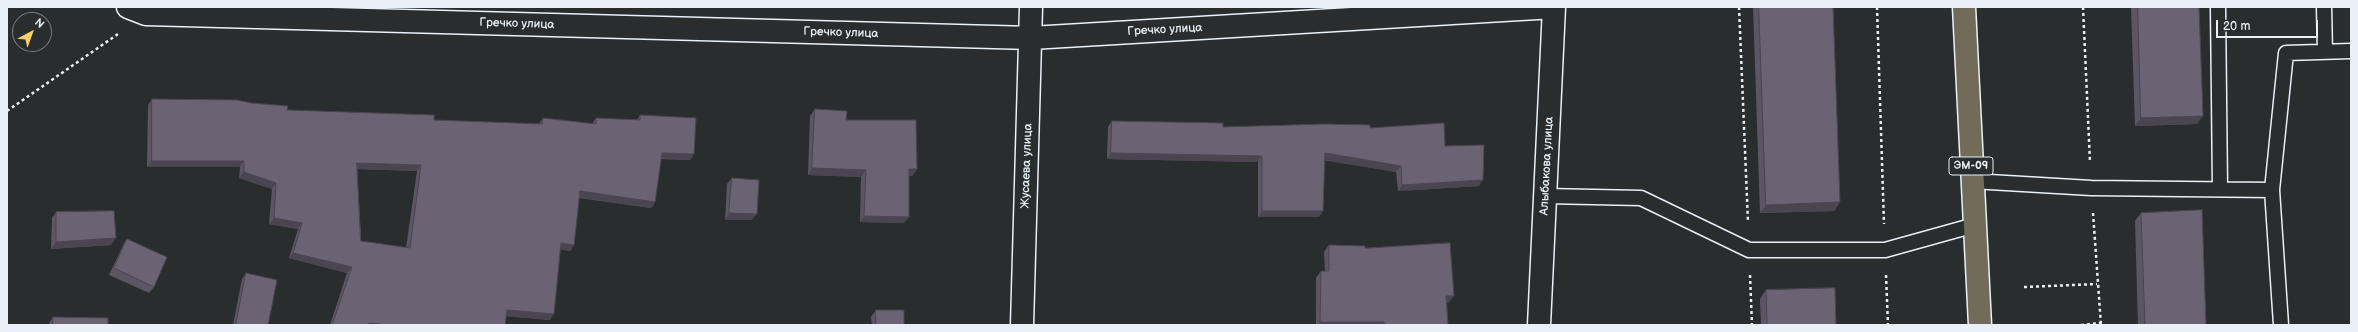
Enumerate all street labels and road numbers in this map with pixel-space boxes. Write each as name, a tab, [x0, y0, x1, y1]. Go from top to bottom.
street label: Гречко улица	[479, 15, 555, 33]
street label: Гречко улица	[1127, 21, 1203, 39]
street label: Гречко улица	[803, 24, 879, 42]
street label: Алыбакова улица	[1537, 116, 1557, 216]
street label: Жусаева улица	[1018, 123, 1036, 209]
road number: ЭМ-09	[1949, 157, 1993, 175]

